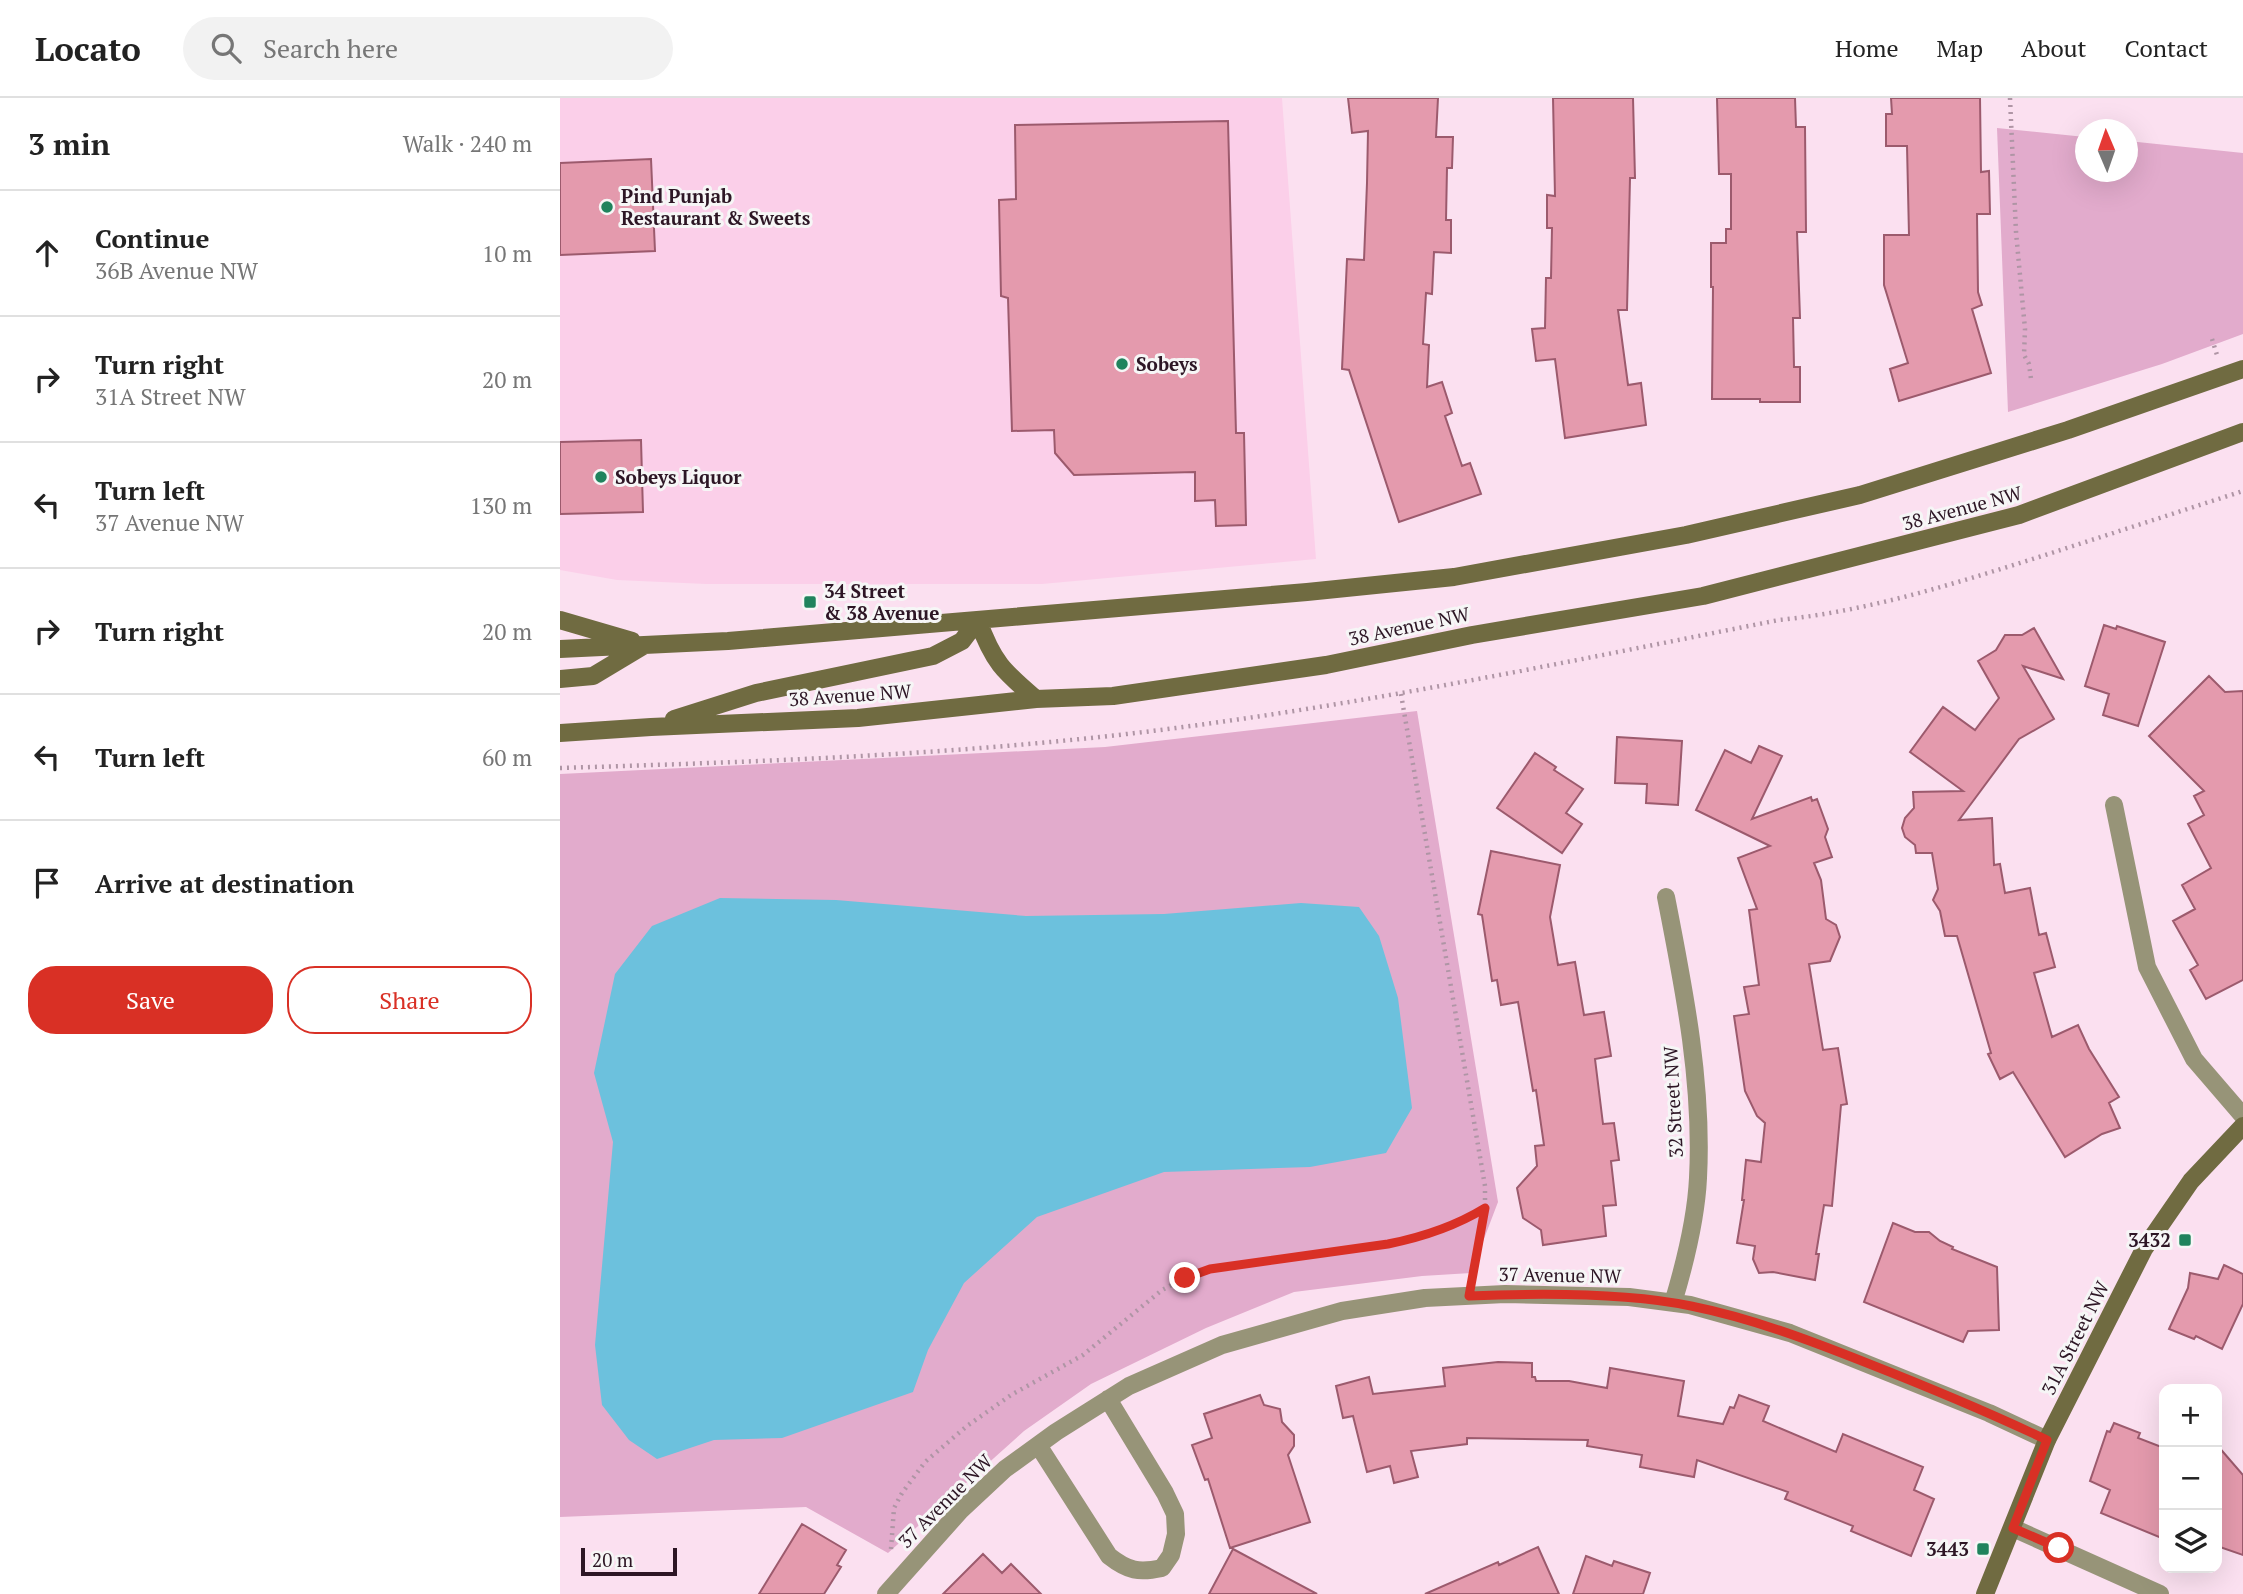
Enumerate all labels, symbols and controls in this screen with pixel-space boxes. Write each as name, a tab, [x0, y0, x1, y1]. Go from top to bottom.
search box	[183, 17, 673, 80]
text: Locato	[35, 27, 141, 70]
icon: search	[207, 29, 245, 67]
text: Search here	[263, 31, 398, 65]
text: Home	[1835, 32, 1899, 64]
text: Map	[1937, 32, 1983, 64]
text: About	[2021, 32, 2087, 64]
text: Contact	[2125, 32, 2208, 64]
north arrow	[2075, 119, 2138, 182]
text: 3 min	[28, 124, 110, 164]
text: Walk · 240 m	[403, 128, 532, 159]
place label: Pind Punjab Restaurant & Sweets	[621, 183, 811, 230]
marker: Pind Punjab Restaurant & Sweets	[599, 199, 615, 215]
text: Continue	[95, 221, 209, 255]
icon: ahead	[28, 234, 66, 272]
text: 10 m	[482, 238, 532, 269]
text: 36B Avenue NW	[95, 255, 258, 286]
text: Turn right	[95, 347, 224, 381]
place label: Sobeys	[1136, 351, 1198, 376]
marker: Sobeys	[1114, 356, 1130, 372]
icon: right	[28, 360, 66, 398]
text: 20 m	[482, 364, 532, 395]
text: 31A Street NW	[95, 381, 246, 412]
place label: Sobeys Liquor	[615, 464, 742, 489]
marker: Sobeys Liquor	[593, 469, 609, 485]
text: Turn left	[95, 473, 205, 507]
street label: 38 Avenue NW	[1899, 479, 2025, 536]
icon: left	[28, 486, 66, 524]
text: 130 m	[470, 490, 532, 521]
text: 37 Avenue NW	[95, 507, 244, 538]
place label: 34 Street & 38 Avenue	[824, 578, 939, 625]
marker: 34 Street & 38 Avenue	[802, 594, 818, 610]
street label: 38 Avenue NW	[1346, 600, 1472, 651]
icon: right	[28, 612, 66, 650]
text: Turn right	[95, 614, 224, 648]
text: 20 m	[482, 616, 532, 647]
street label: 38 Avenue NW	[788, 678, 912, 711]
icon: left	[28, 738, 66, 776]
text: Turn left	[95, 740, 205, 774]
text: 60 m	[482, 742, 532, 773]
icon: arrive	[28, 864, 66, 902]
text: Arrive at destination	[95, 866, 354, 900]
button: Save	[28, 966, 273, 1034]
button: Share	[287, 966, 532, 1034]
street label: 32 Street NW	[1657, 1045, 1688, 1159]
place label: 3432	[2128, 1227, 2171, 1252]
marker: 3432	[2177, 1232, 2193, 1248]
street label: 37 Avenue NW	[1498, 1261, 1622, 1288]
route end	[1169, 1262, 1200, 1293]
street label: 31A Street NW	[2035, 1276, 2114, 1399]
map controls	[2159, 1384, 2222, 1573]
button: +	[2159, 1384, 2222, 1447]
button: −	[2159, 1447, 2222, 1510]
street label: 37 Avenue NW	[892, 1448, 997, 1553]
button: layers	[2159, 1510, 2222, 1573]
route start	[2043, 1532, 2074, 1563]
place label: 3443	[1926, 1536, 1969, 1561]
marker: 3443	[1975, 1541, 1991, 1557]
scale bar	[581, 1545, 677, 1577]
text: 20 m	[592, 1547, 633, 1572]

